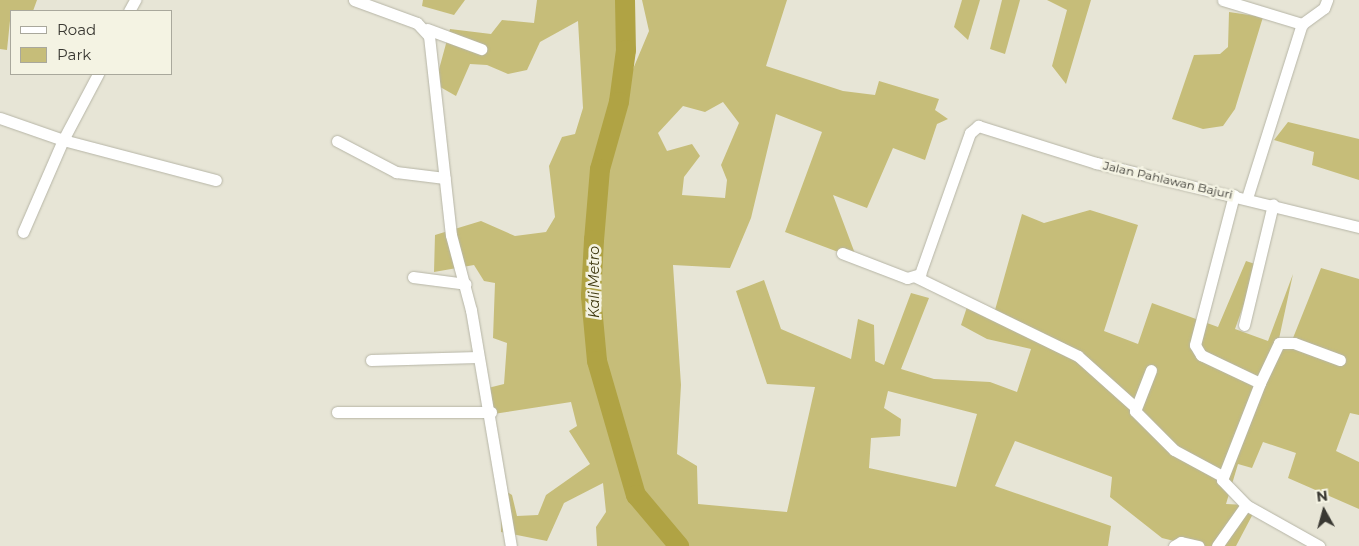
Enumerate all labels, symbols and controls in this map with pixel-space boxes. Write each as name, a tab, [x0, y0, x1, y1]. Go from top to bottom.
legend	[10, 10, 172, 75]
text: Road	[57, 20, 96, 39]
text: Park	[57, 45, 91, 64]
street label: Jalan Pahlawan Bajuri	[1102, 158, 1234, 202]
water label: Kali Metro	[586, 246, 602, 318]
north arrow	[1299, 486, 1349, 536]
text: N	[1315, 486, 1329, 506]

